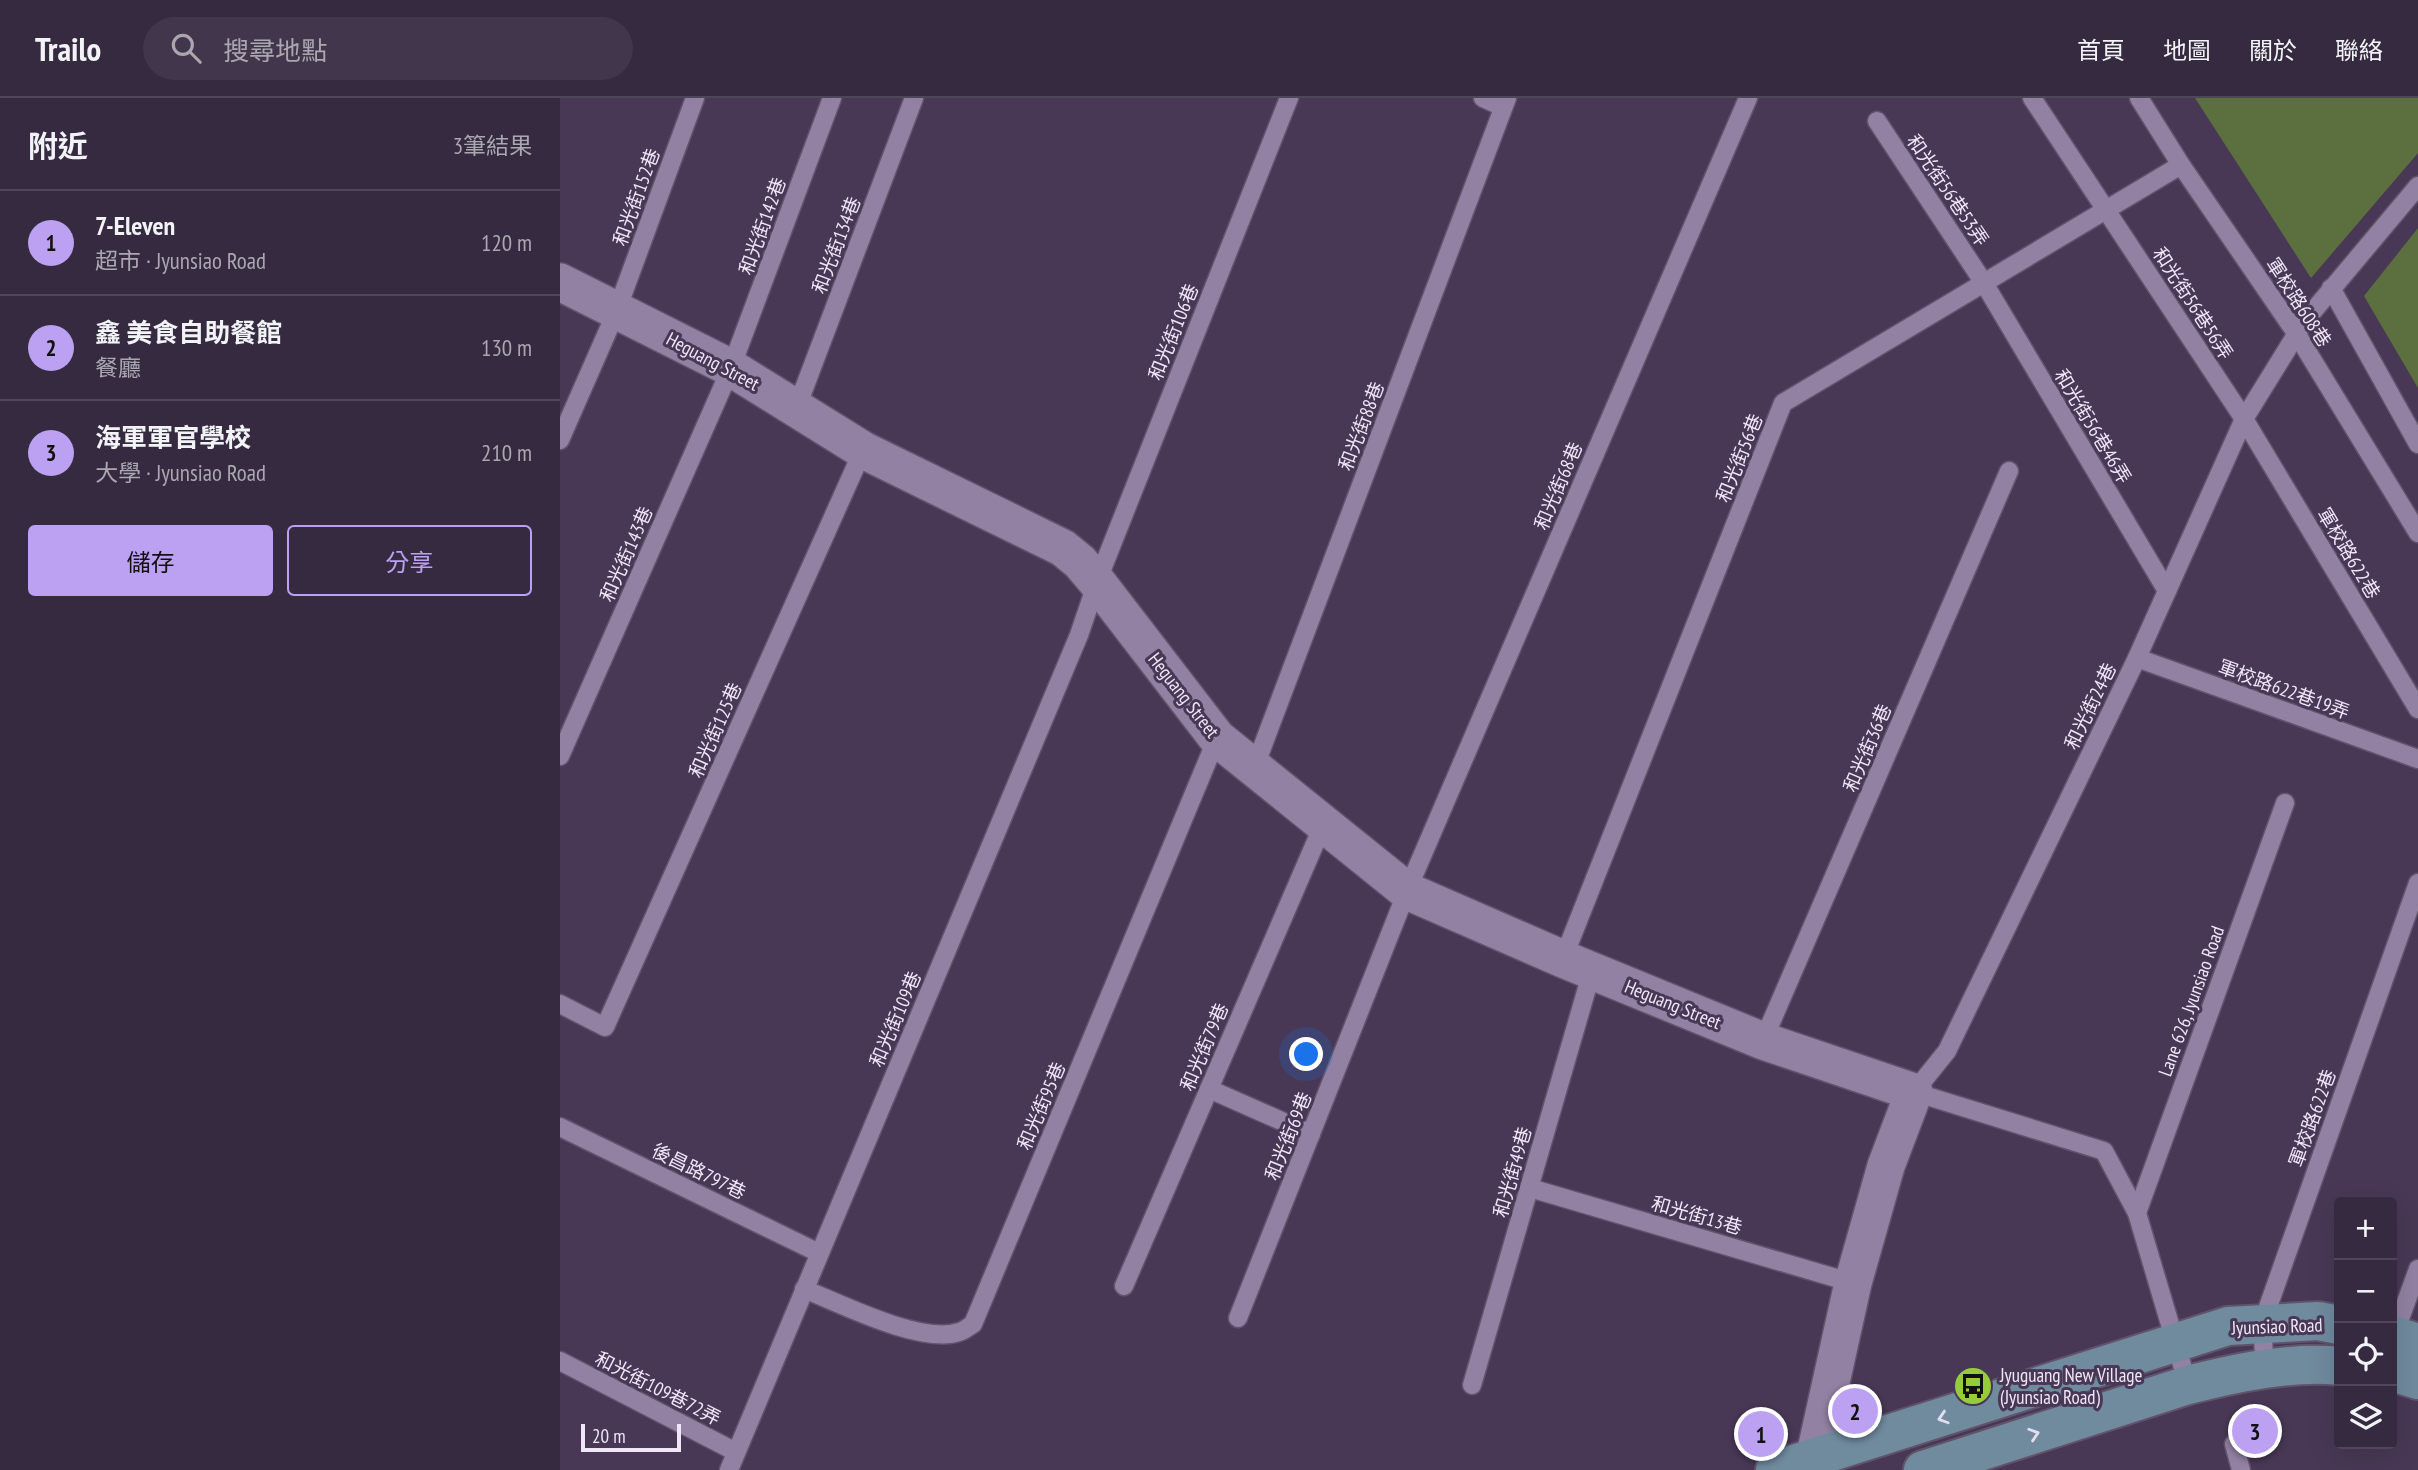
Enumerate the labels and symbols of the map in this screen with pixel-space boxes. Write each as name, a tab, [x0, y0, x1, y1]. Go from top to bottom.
street label: 和光街56巷53弄	[1902, 130, 1994, 250]
street label: 和光街152巷	[607, 145, 665, 249]
street label: 和光街142巷	[733, 174, 791, 278]
street label: 和光街134巷	[807, 193, 865, 297]
street label: 和光街56巷56弄	[2148, 242, 2238, 364]
street label: 軍校路608巷	[2261, 253, 2337, 351]
street label: 和光街106巷	[1143, 280, 1203, 384]
street label: Heguang Street	[662, 326, 764, 396]
street label: 和光街56巷46弄	[2049, 364, 2137, 488]
street label: 和光街88巷	[1333, 378, 1389, 474]
street label: 和光街56巷	[1710, 410, 1768, 506]
street label: 和光街68巷	[1529, 438, 1587, 534]
street label: 和光街143巷	[594, 503, 658, 605]
street label: 軍校路622巷	[2313, 503, 2385, 603]
street label: Heguang Street	[1143, 647, 1225, 743]
street label: 軍校路622巷19弄	[2215, 654, 2353, 724]
street label: 和光街24巷	[2059, 659, 2121, 753]
street label: 和光街125巷	[683, 679, 747, 781]
street label: 和光街36巷	[1838, 700, 1896, 796]
street label: Lane 626, Jyunsiao Road	[2153, 922, 2229, 1080]
street label: 和光街109巷	[864, 968, 926, 1070]
street label: Heguang Street	[1621, 974, 1725, 1034]
street label: 和光街79巷	[1175, 999, 1233, 1095]
your location	[1289, 1037, 1323, 1071]
street label: 和光街95巷	[1012, 1058, 1070, 1154]
street label: 軍校路622巷	[2283, 1066, 2341, 1170]
street label: 和光街69巷	[1259, 1088, 1317, 1184]
street label: 和光街49巷	[1488, 1124, 1536, 1220]
street label: 後昌路797巷	[648, 1138, 750, 1204]
street label: 和光街13巷	[1649, 1191, 1745, 1239]
street label: Jyunsiao Road	[2230, 1312, 2323, 1340]
street label: 和光街109巷72弄	[591, 1346, 725, 1430]
place label: Jyuguang New Village (Jyunsiao Road)	[1999, 1363, 2143, 1409]
bus stop icon: Jyuguang New Village (Jyunsiao Road)	[1952, 1365, 1994, 1407]
pin: 2	[1832, 1385, 1878, 1437]
pin: 3	[2232, 1405, 2278, 1457]
pin: 1	[1738, 1408, 1784, 1460]
one-way arrow	[1937, 1410, 1949, 1424]
scale bar	[581, 1421, 681, 1453]
one-way arrow	[2028, 1428, 2040, 1442]

